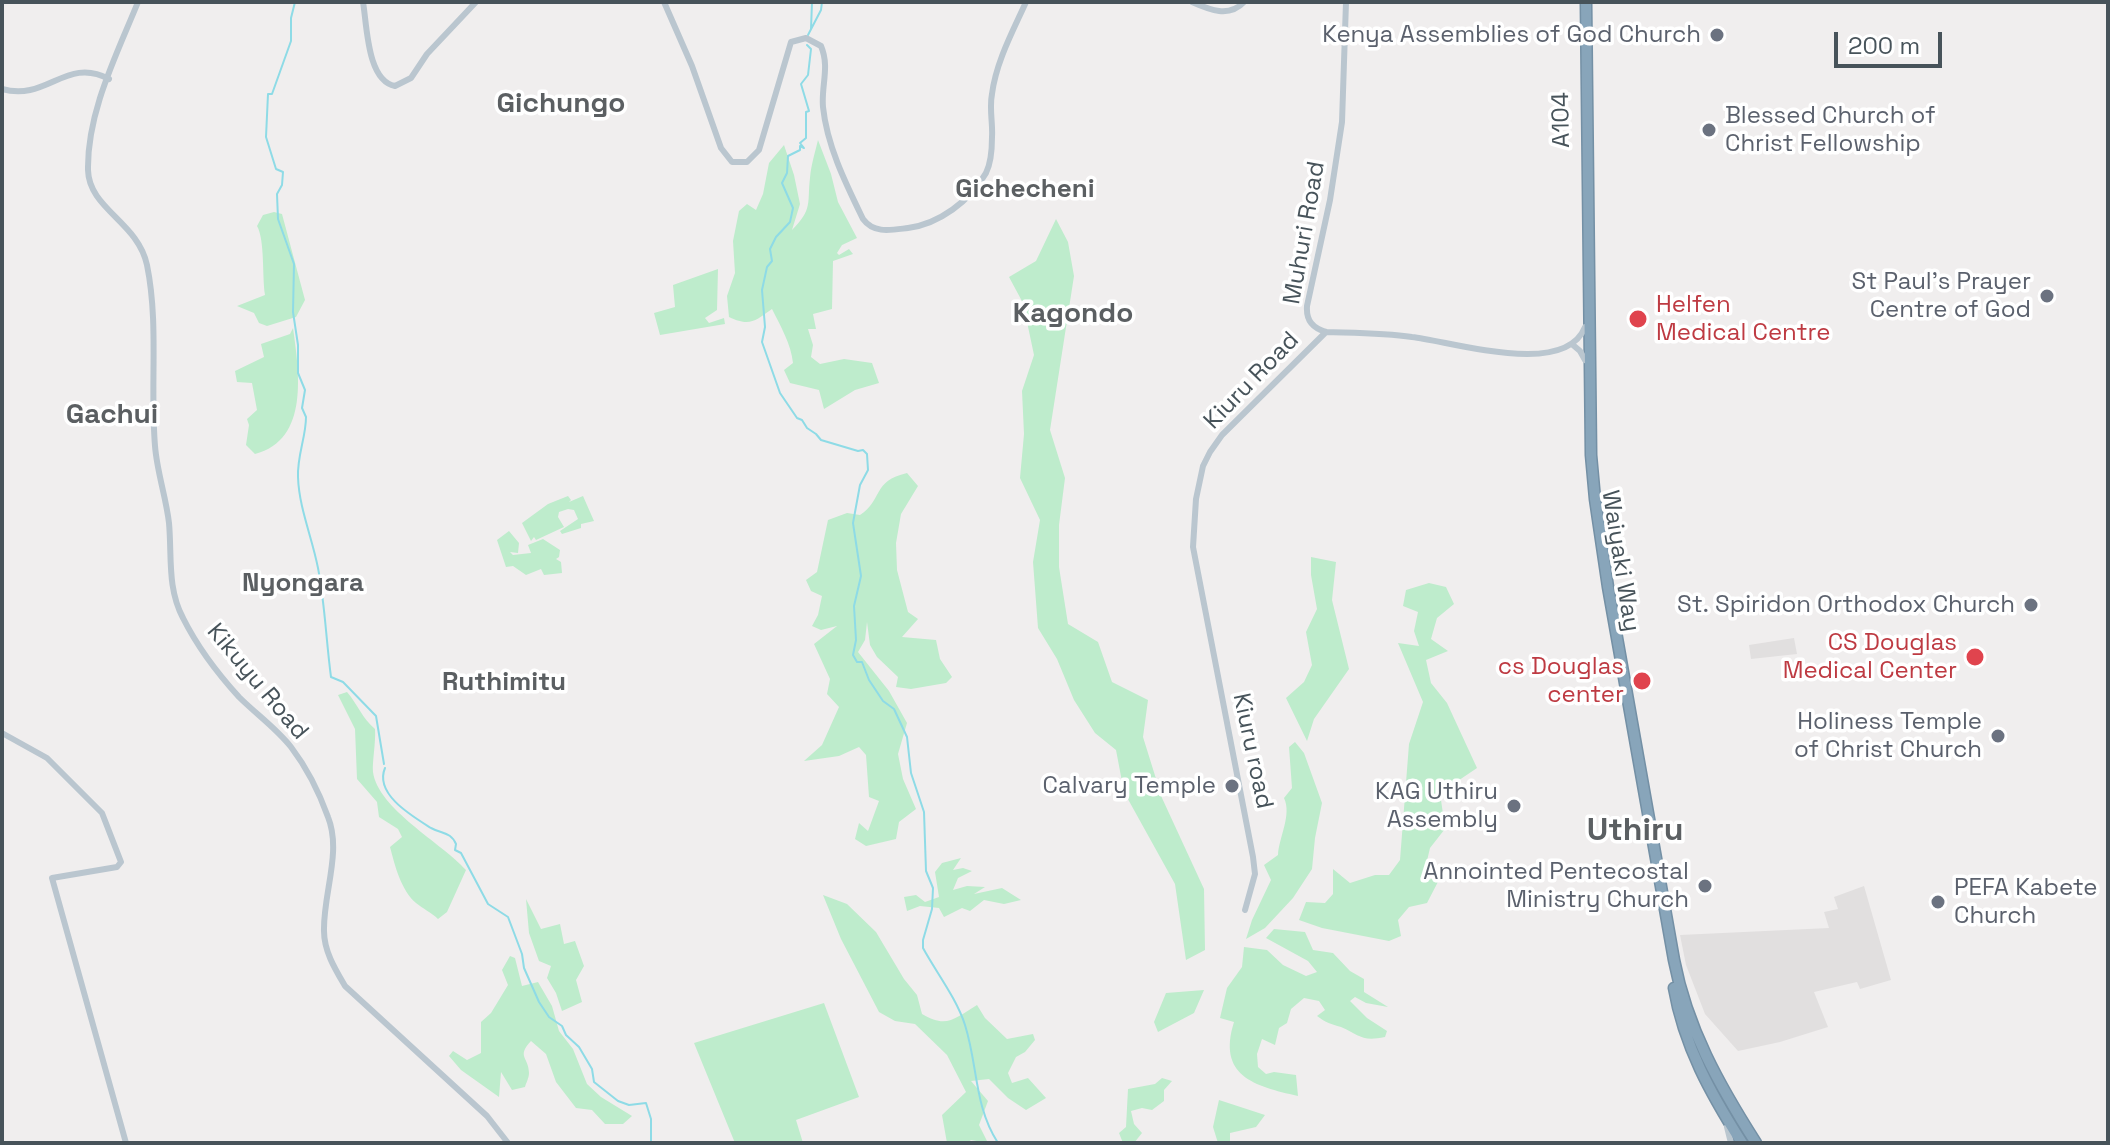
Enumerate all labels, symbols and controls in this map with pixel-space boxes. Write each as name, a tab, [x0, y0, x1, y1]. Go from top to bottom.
scale bar	[1838, 16, 1946, 66]
place label: Kenya Assemblies of God Church	[1322, 21, 1701, 49]
marker: Kenya Assemblies of God Church	[1708, 26, 1726, 44]
text: 200 m	[1848, 30, 1920, 61]
district label: Gichungo	[497, 87, 625, 121]
street label: A104	[1547, 92, 1577, 148]
place label: Blessed Church of Christ Fellowship	[1725, 102, 1936, 158]
marker: Blessed Church of Christ Fellowship	[1700, 121, 1718, 139]
street label: Muhuri Road	[1278, 159, 1332, 307]
district label: Gichecheni	[955, 174, 1095, 206]
place label: St Paul's Prayer Centre of God	[1852, 268, 2031, 324]
marker: St Paul's Prayer Centre of God	[2038, 287, 2056, 305]
place label: Helfen Medical Centre	[1656, 291, 1830, 347]
district label: Kagondo	[1013, 297, 1133, 331]
marker: Helfen Medical Centre	[1627, 308, 1649, 330]
street label: Kiuru Road	[1199, 326, 1305, 436]
district label: Gachui	[66, 398, 158, 432]
street label: Waiyaki Way	[1595, 488, 1645, 634]
district label: Nyongara	[242, 568, 364, 600]
place label: St. Spiridon Orthodox Church	[1677, 591, 2015, 619]
marker: St. Spiridon Orthodox Church	[2022, 596, 2040, 614]
street label: Kikuyu Road	[200, 618, 314, 746]
place label: CS Douglas Medical Center	[1783, 629, 1957, 685]
marker: CS Douglas Medical Center	[1964, 646, 1986, 668]
place label: cs Douglas center	[1498, 653, 1624, 709]
district label: Ruthimitu	[442, 667, 566, 699]
marker: cs Douglas center	[1631, 670, 1653, 692]
street label: Kiuru road	[1226, 691, 1278, 811]
place label: Holiness Temple of Christ Church	[1794, 708, 1982, 764]
marker: Holiness Temple of Christ Church	[1989, 727, 2007, 745]
place label: Calvary Temple	[1043, 772, 1216, 800]
marker: Calvary Temple	[1223, 777, 1241, 795]
place label: KAG Uthiru Assembly	[1375, 778, 1498, 834]
marker: KAG Uthiru Assembly	[1505, 797, 1523, 815]
district label: Uthiru	[1587, 812, 1683, 850]
place label: Annointed Pentecostal Ministry Church	[1423, 858, 1689, 914]
place label: PEFA Kabete Church	[1954, 874, 2098, 930]
marker: Annointed Pentecostal Ministry Church	[1696, 877, 1714, 895]
marker: PEFA Kabete Church	[1929, 893, 1947, 911]

